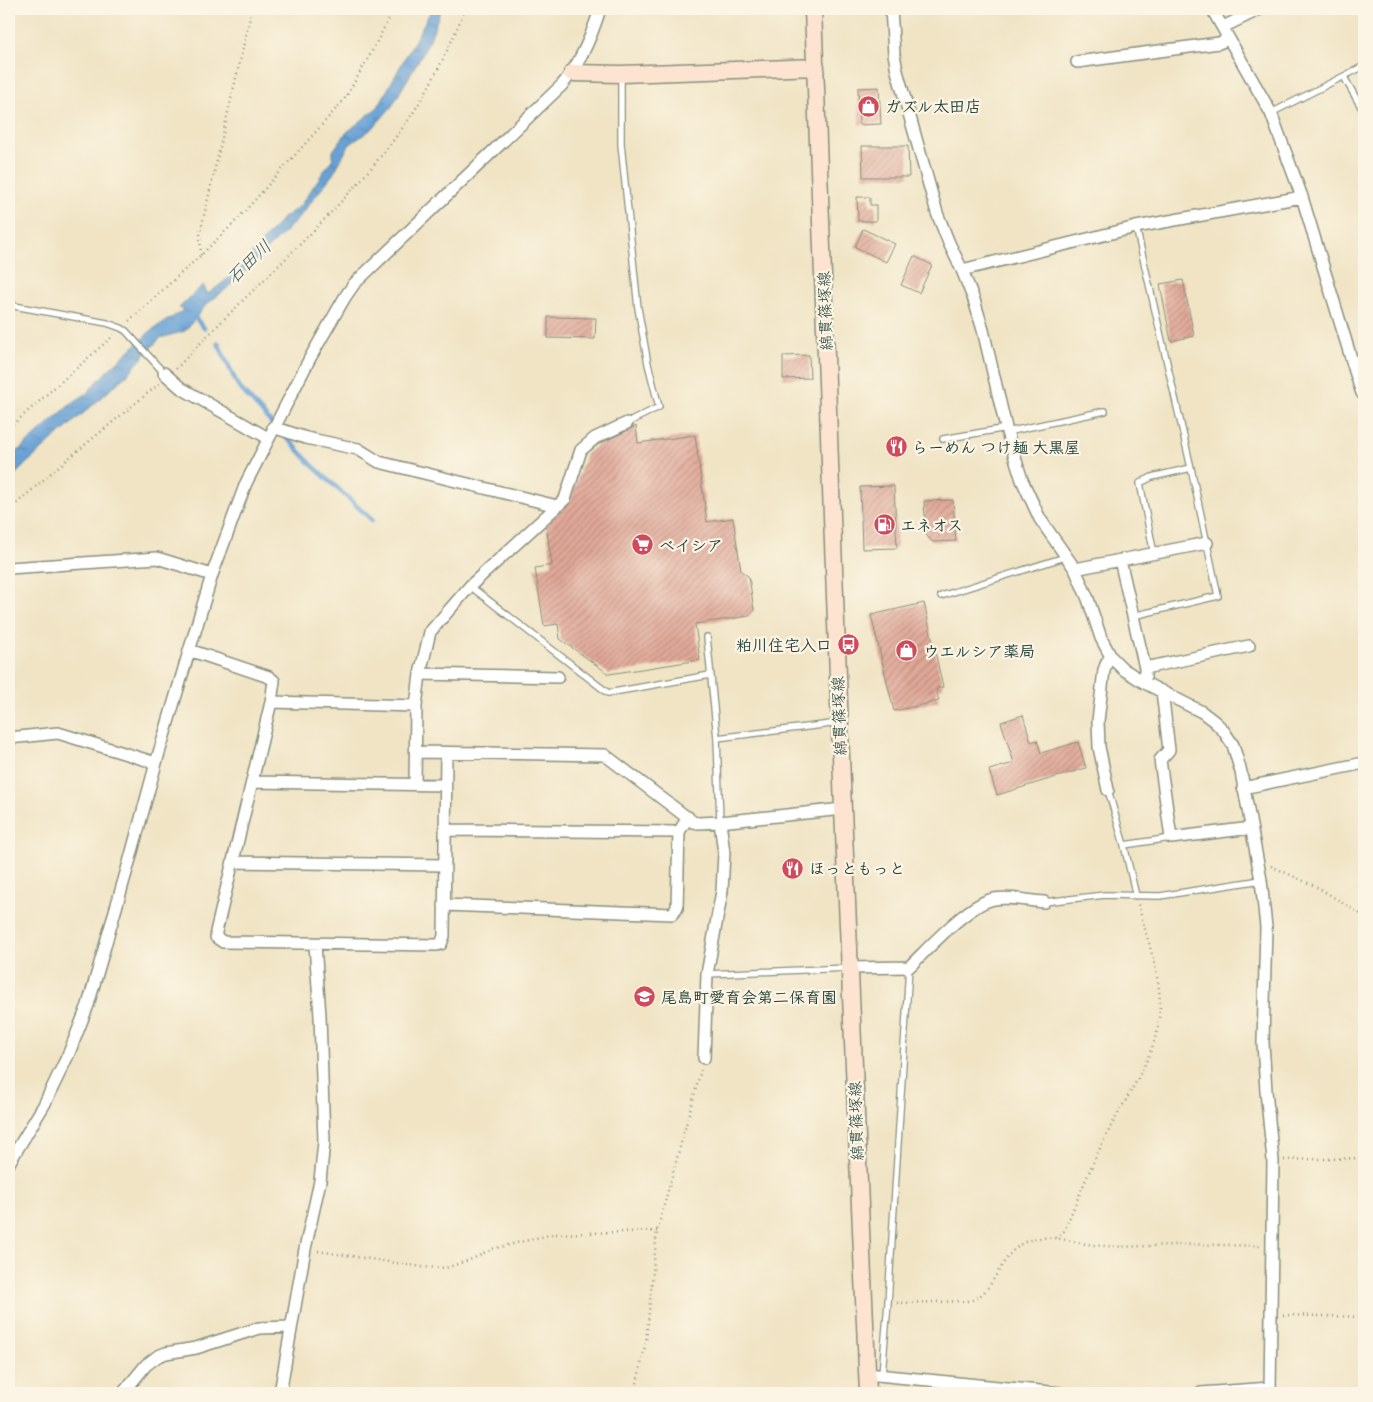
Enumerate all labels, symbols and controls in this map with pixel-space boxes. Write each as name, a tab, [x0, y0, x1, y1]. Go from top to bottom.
place label: ガズル太田店	[885, 92, 981, 121]
shop icon: ガズル太田店	[857, 94, 881, 118]
water label: 石田川	[218, 232, 280, 292]
street label: 綿貫篠塚線	[809, 271, 841, 351]
place label: らーめん つけ麺 大黒屋	[912, 433, 1080, 462]
restaurant icon: らーめん つけ麺 大黒屋	[884, 435, 908, 459]
place label: エネオス	[900, 511, 963, 540]
fuel station icon: エネオス	[872, 513, 896, 537]
place label: ベイシア	[659, 531, 723, 560]
supermarket icon: ベイシア	[631, 533, 655, 557]
place label: 粕川住宅入口	[736, 631, 832, 660]
bus stop icon: 粕川住宅入口	[836, 633, 860, 657]
place label: ウエルシア薬局	[923, 637, 1035, 666]
shop icon: ウエルシア薬局	[895, 639, 919, 663]
street label: 綿貫篠塚線	[823, 676, 855, 756]
place label: ほっともっと	[809, 854, 905, 883]
restaurant icon: ほっともっと	[781, 856, 805, 880]
place label: 尾島町愛育会第二保育園	[661, 983, 837, 1012]
school or university icon: 尾島町愛育会第二保育園	[633, 985, 657, 1009]
street label: 綿貫篠塚線	[840, 1081, 872, 1161]

